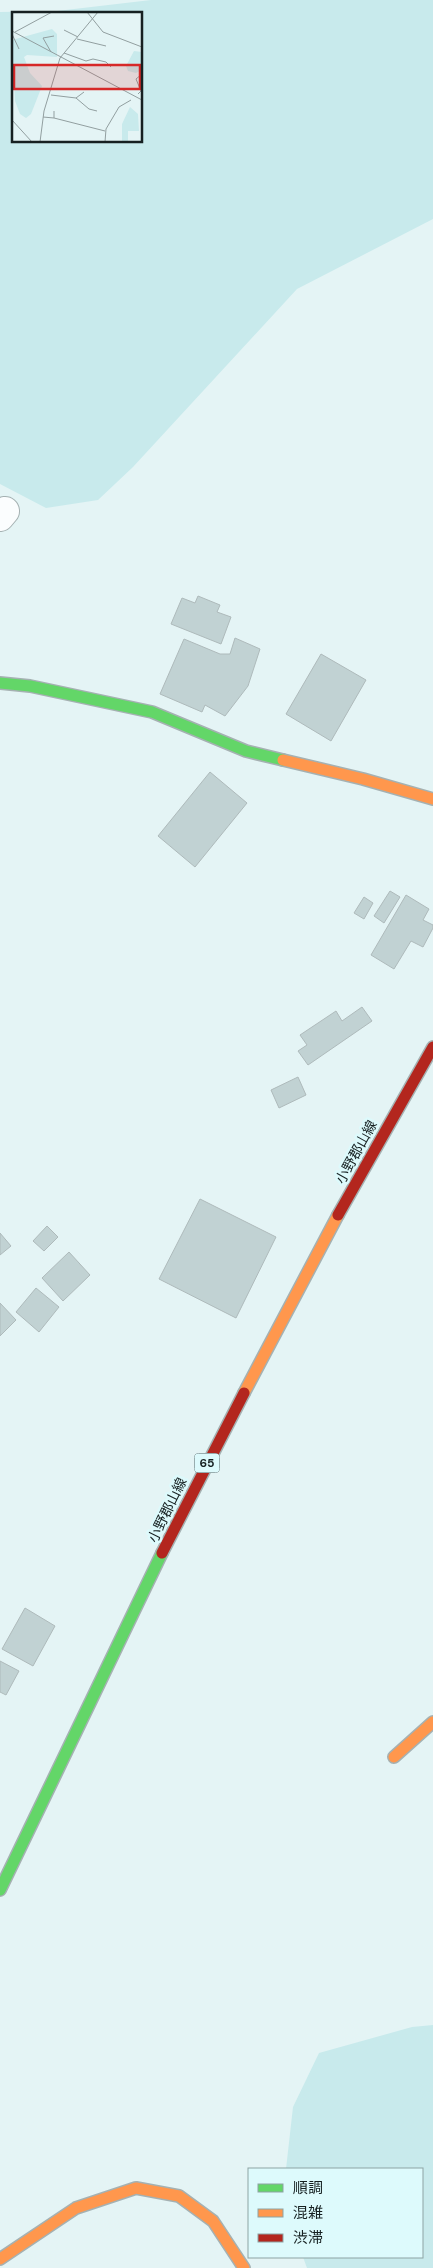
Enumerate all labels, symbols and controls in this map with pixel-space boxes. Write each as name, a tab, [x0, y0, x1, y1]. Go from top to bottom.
inset map	[12, 12, 142, 142]
street label: 小野郡山線	[331, 1117, 381, 1187]
road number: 65	[194, 1454, 220, 1472]
street label: 小野郡山線	[144, 1475, 190, 1545]
legend	[248, 2168, 423, 2258]
text: 順調	[293, 2178, 323, 2198]
text: 混雑	[293, 2203, 323, 2223]
text: 渋滞	[293, 2228, 323, 2248]

